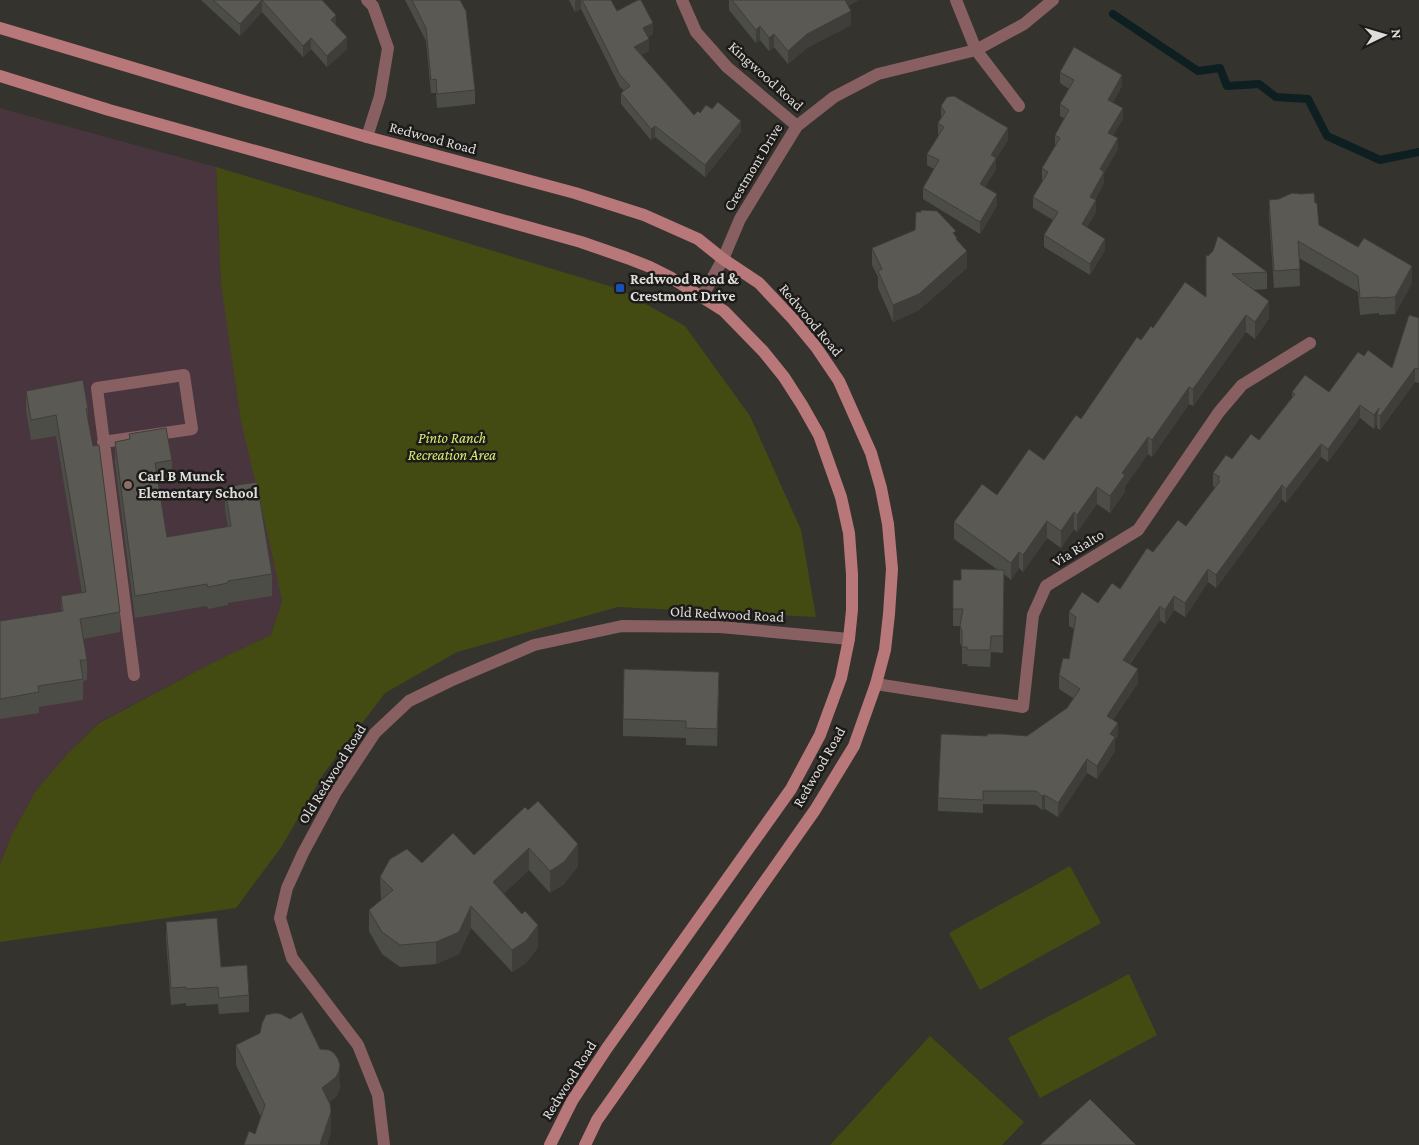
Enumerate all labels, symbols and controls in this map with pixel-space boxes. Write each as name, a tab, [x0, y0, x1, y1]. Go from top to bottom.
north arrow	[1359, 10, 1409, 60]
text: N	[1389, 28, 1405, 40]
street label: Kingwood Road	[725, 38, 807, 114]
street label: Redwood Road	[388, 119, 478, 157]
street label: Crestmont Drive	[721, 120, 786, 214]
place label: Redwood Road & Crestmont Drive	[630, 271, 740, 304]
street label: Redwood Road	[776, 281, 846, 360]
marker: Redwood Road & Crestmont Drive	[614, 282, 626, 294]
park label: Pinto Ranch Recreation Area	[408, 430, 496, 463]
place label: Carl B Munck Elementary School	[138, 468, 258, 501]
marker: Carl B Munck Elementary School	[122, 479, 134, 491]
street label: Via Rialto	[1049, 526, 1107, 570]
street label: Old Redwood Road	[670, 603, 785, 625]
street label: Old Redwood Road	[295, 721, 369, 827]
street label: Redwood Road	[790, 724, 848, 810]
street label: Redwood Road	[538, 1038, 600, 1122]

